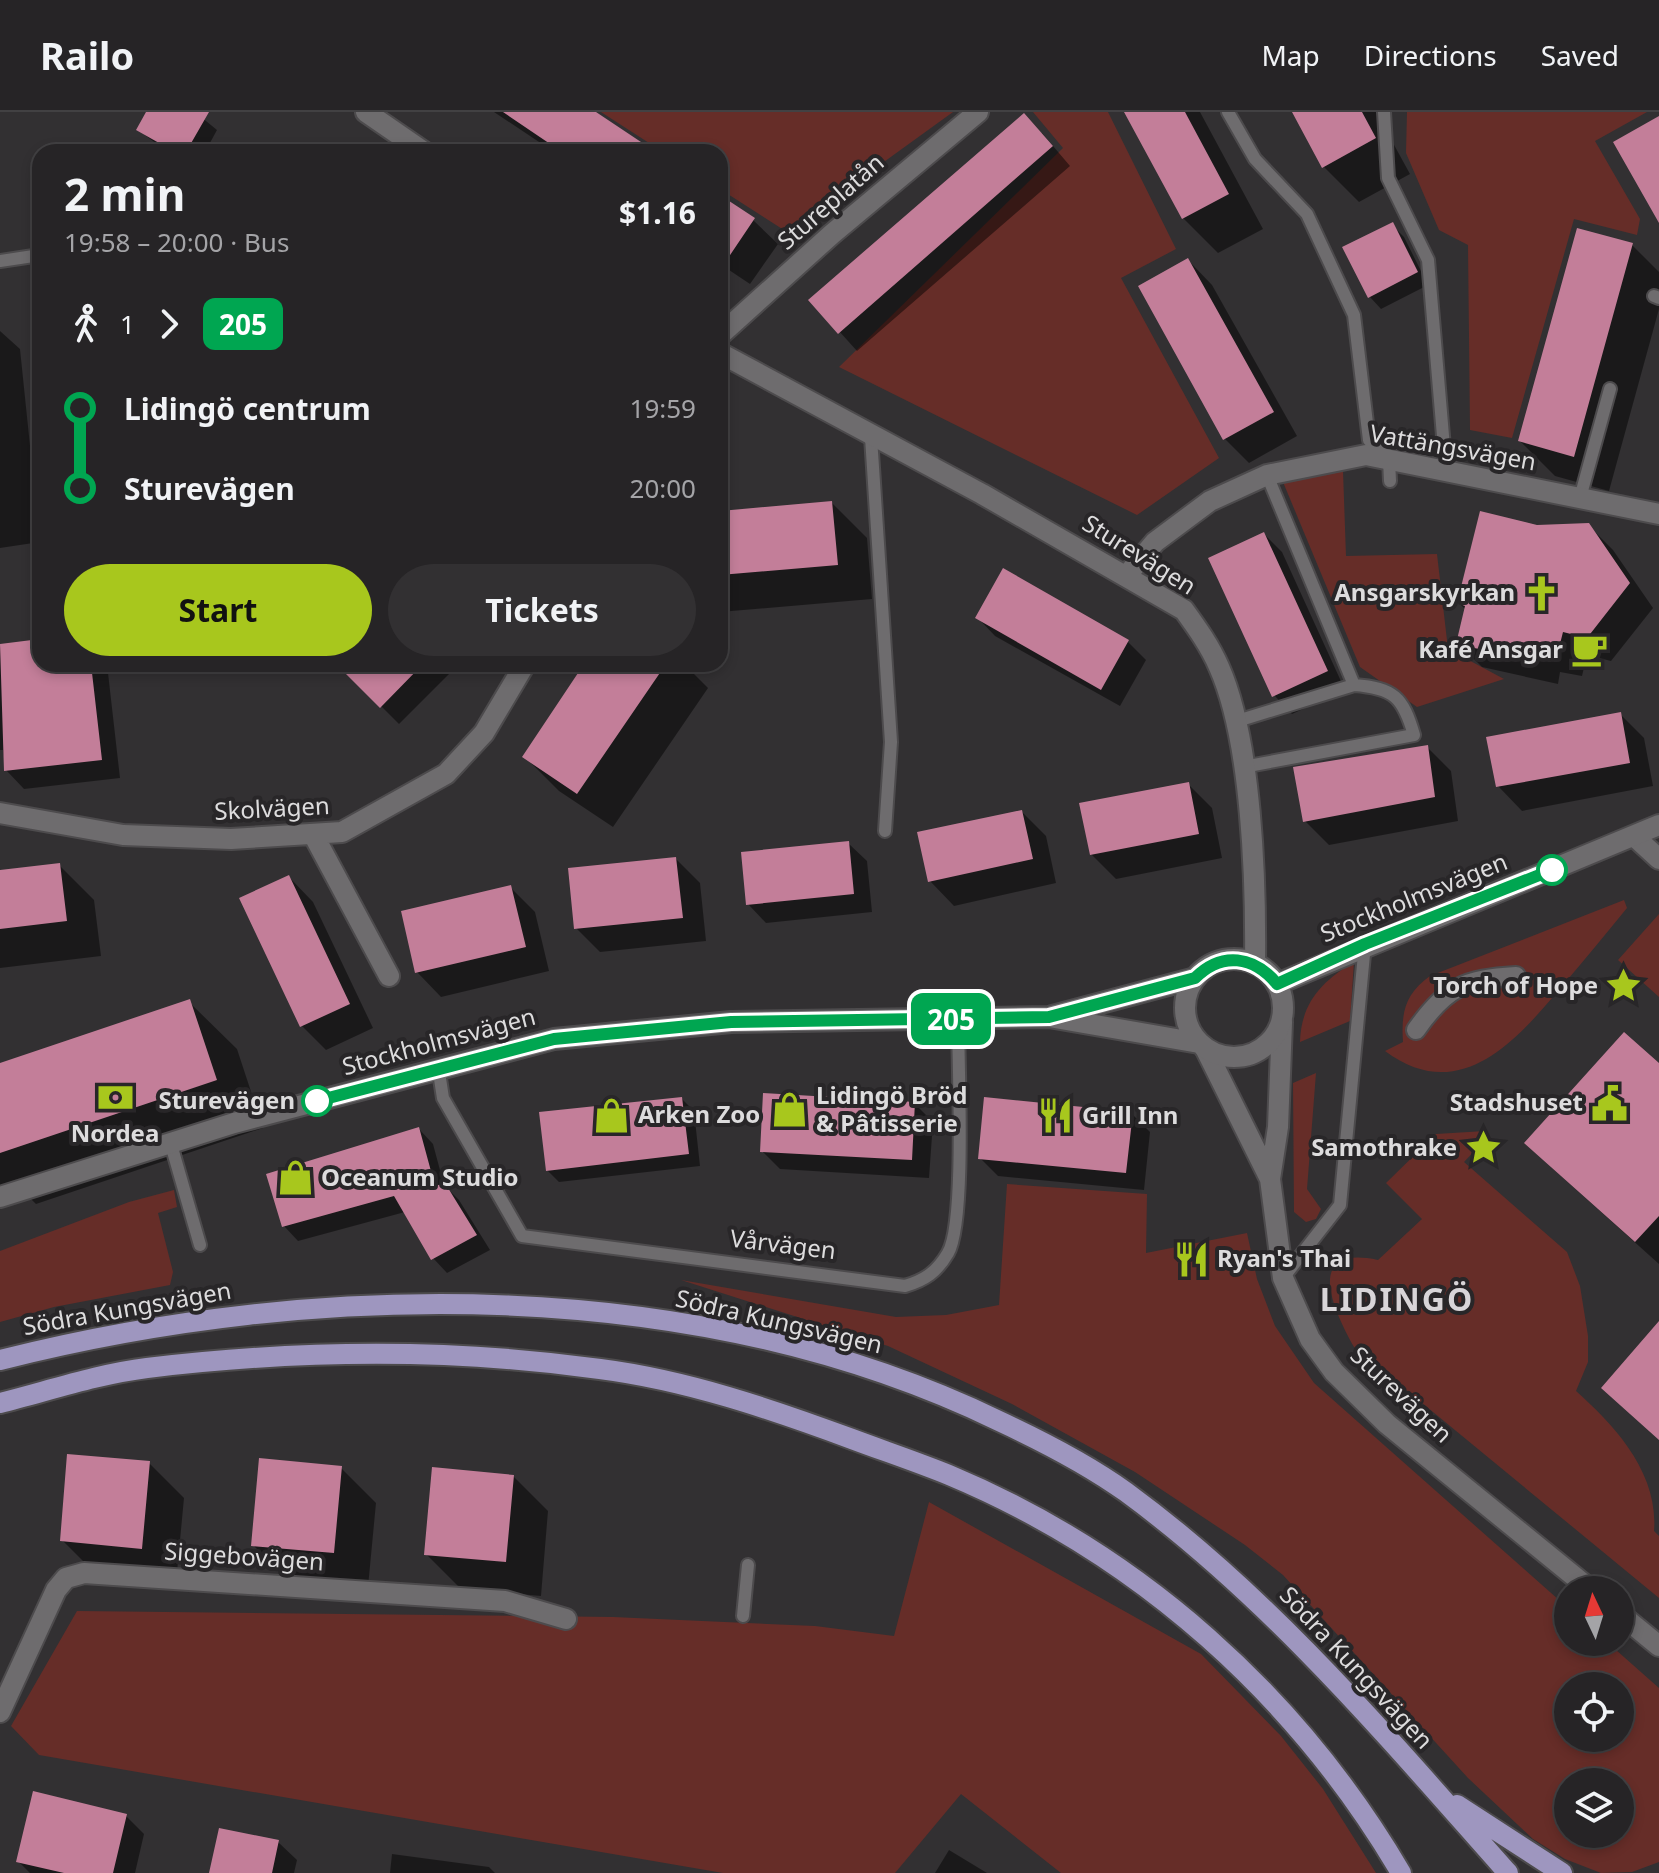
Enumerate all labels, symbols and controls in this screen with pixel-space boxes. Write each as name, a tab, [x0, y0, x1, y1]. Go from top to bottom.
text: Railo	[40, 29, 134, 81]
text: Map	[1261, 36, 1320, 74]
text: Directions	[1364, 36, 1497, 74]
text: Saved	[1541, 36, 1619, 74]
street label: Stureplatån	[770, 145, 890, 256]
text: 2 min	[64, 164, 185, 224]
text: $1.16	[619, 192, 696, 233]
text: 19:58 – 20:00 · Bus	[64, 224, 289, 260]
icon: walk	[64, 302, 108, 346]
icon: forward	[147, 302, 191, 346]
text: 205	[219, 305, 267, 343]
text: 1	[120, 306, 135, 342]
text: Lidingö centrum	[124, 388, 371, 429]
text: 19:59	[630, 390, 696, 426]
street label: Vattängsvägen	[1368, 416, 1539, 477]
text: Sturevägen	[124, 468, 295, 509]
text: 20:00	[630, 470, 696, 506]
street label: Sturevägen	[1077, 506, 1203, 602]
button: Start	[64, 564, 372, 656]
button: Tickets	[388, 564, 696, 656]
church icon: Ansgarskyrkan	[1522, 574, 1560, 612]
place label: Ansgarskyrkan	[1334, 575, 1515, 608]
cafe icon: Kafé Ansgar	[1570, 631, 1608, 669]
place label: Kafé Ansgar	[1418, 632, 1563, 665]
street label: Skolvägen	[213, 788, 330, 827]
street label: Stockholmsvägen	[1315, 844, 1512, 949]
unlabelled marker	[1537, 855, 1567, 885]
place icon: Torch of Hope	[1605, 967, 1643, 1005]
place label: Torch of Hope	[1433, 968, 1598, 1001]
line badge: 205	[905, 993, 997, 1045]
street label: Stockholmsvägen	[338, 999, 539, 1082]
text: 205	[927, 1000, 975, 1038]
bank icon: Nordea	[96, 1078, 134, 1116]
place label: Lidingö Bröd & Pâtisserie	[816, 1078, 967, 1139]
place label: Sturevägen	[158, 1083, 295, 1116]
public building icon: Stadshuset	[1590, 1084, 1628, 1122]
place label: Stadshuset	[1450, 1085, 1583, 1118]
marker: Sturevägen	[302, 1086, 332, 1116]
shop icon: Lidingö Bröd & Pâtisserie	[771, 1091, 809, 1129]
shop icon: Arken Zoo	[593, 1096, 631, 1134]
place label: Arken Zoo	[638, 1097, 760, 1130]
restaurant icon: Grill Inn	[1037, 1097, 1075, 1135]
place label: Grill Inn	[1082, 1098, 1178, 1131]
place label: Nordea	[71, 1116, 159, 1149]
place icon: Samothrake	[1464, 1129, 1502, 1167]
place label: Samothrake	[1311, 1130, 1457, 1163]
shop icon: Oceanum Studio	[276, 1159, 314, 1197]
place label: Oceanum Studio	[321, 1160, 519, 1193]
street label: Vårvägen	[729, 1221, 838, 1266]
restaurant icon: Ryan's Thai	[1172, 1240, 1210, 1278]
place label: Ryan's Thai	[1217, 1241, 1351, 1274]
street label: Södra Kungsvägen	[20, 1273, 234, 1342]
district label: LIDINGÖ	[1320, 1277, 1474, 1320]
street label: Södra Kungsvägen	[673, 1281, 886, 1360]
street label: Sturevägen	[1344, 1338, 1460, 1450]
street label: Siggebovägen	[163, 1533, 325, 1578]
north arrow	[1554, 1576, 1634, 1656]
map controls	[1554, 1576, 1634, 1848]
street label: Södra Kungsvägen	[1273, 1579, 1441, 1755]
button: locate	[1554, 1672, 1634, 1752]
button: layers	[1554, 1768, 1634, 1848]

